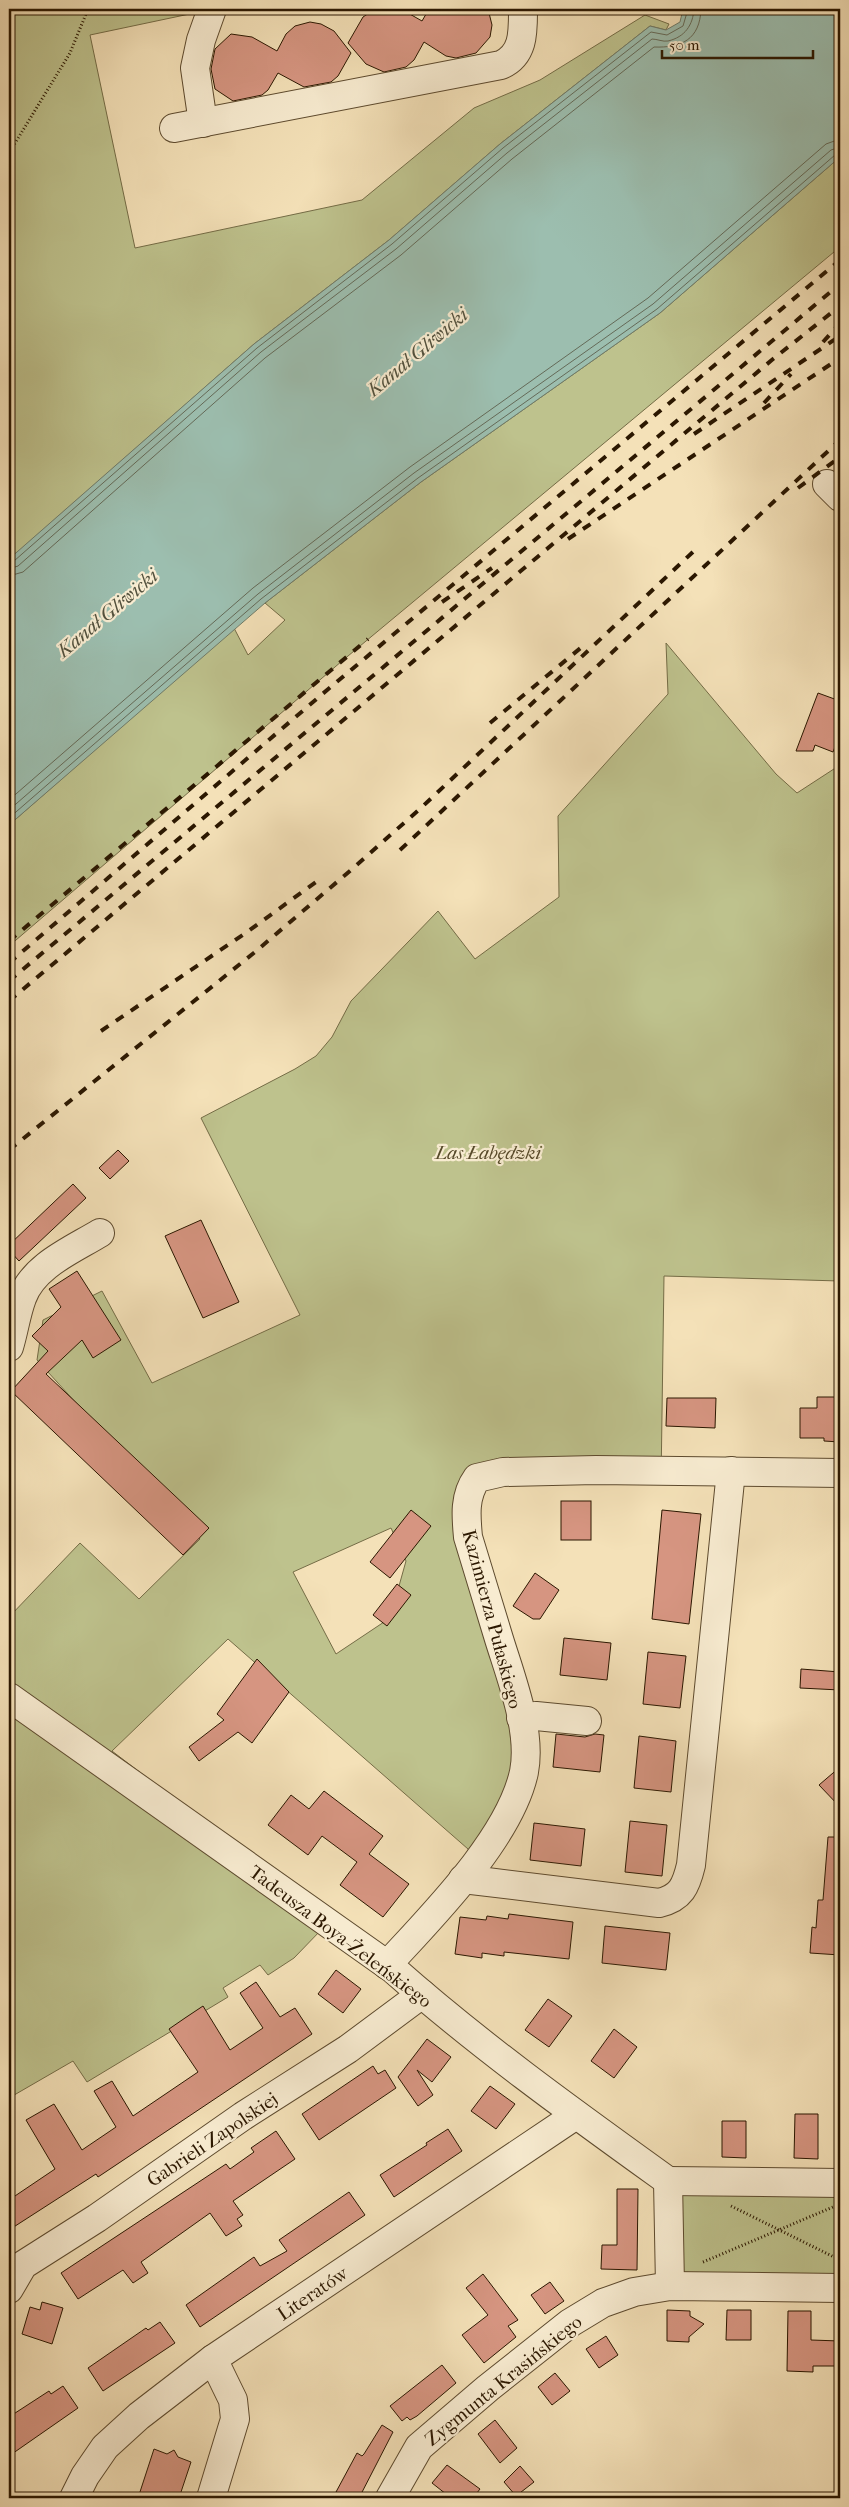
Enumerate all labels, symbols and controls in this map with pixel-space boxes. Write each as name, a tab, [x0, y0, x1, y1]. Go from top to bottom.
scale bar	[662, 28, 813, 60]
text: 50 m	[669, 36, 700, 54]
water label: Kanał Gliwicki	[360, 303, 474, 403]
water label: Kanał Gliwicki	[50, 564, 164, 664]
park label: Las Łabędzki	[433, 1142, 542, 1164]
street label: Kazimierza Pułaskiego	[458, 1527, 527, 1712]
street label: Tadeusza Boya-Żeleńskiego	[245, 1861, 436, 2013]
street label: Gabrieli Zapolskiej	[143, 2088, 282, 2192]
street label: Literatów	[273, 2262, 353, 2325]
street label: Zygmunta Krasińskiego	[421, 2311, 587, 2451]

